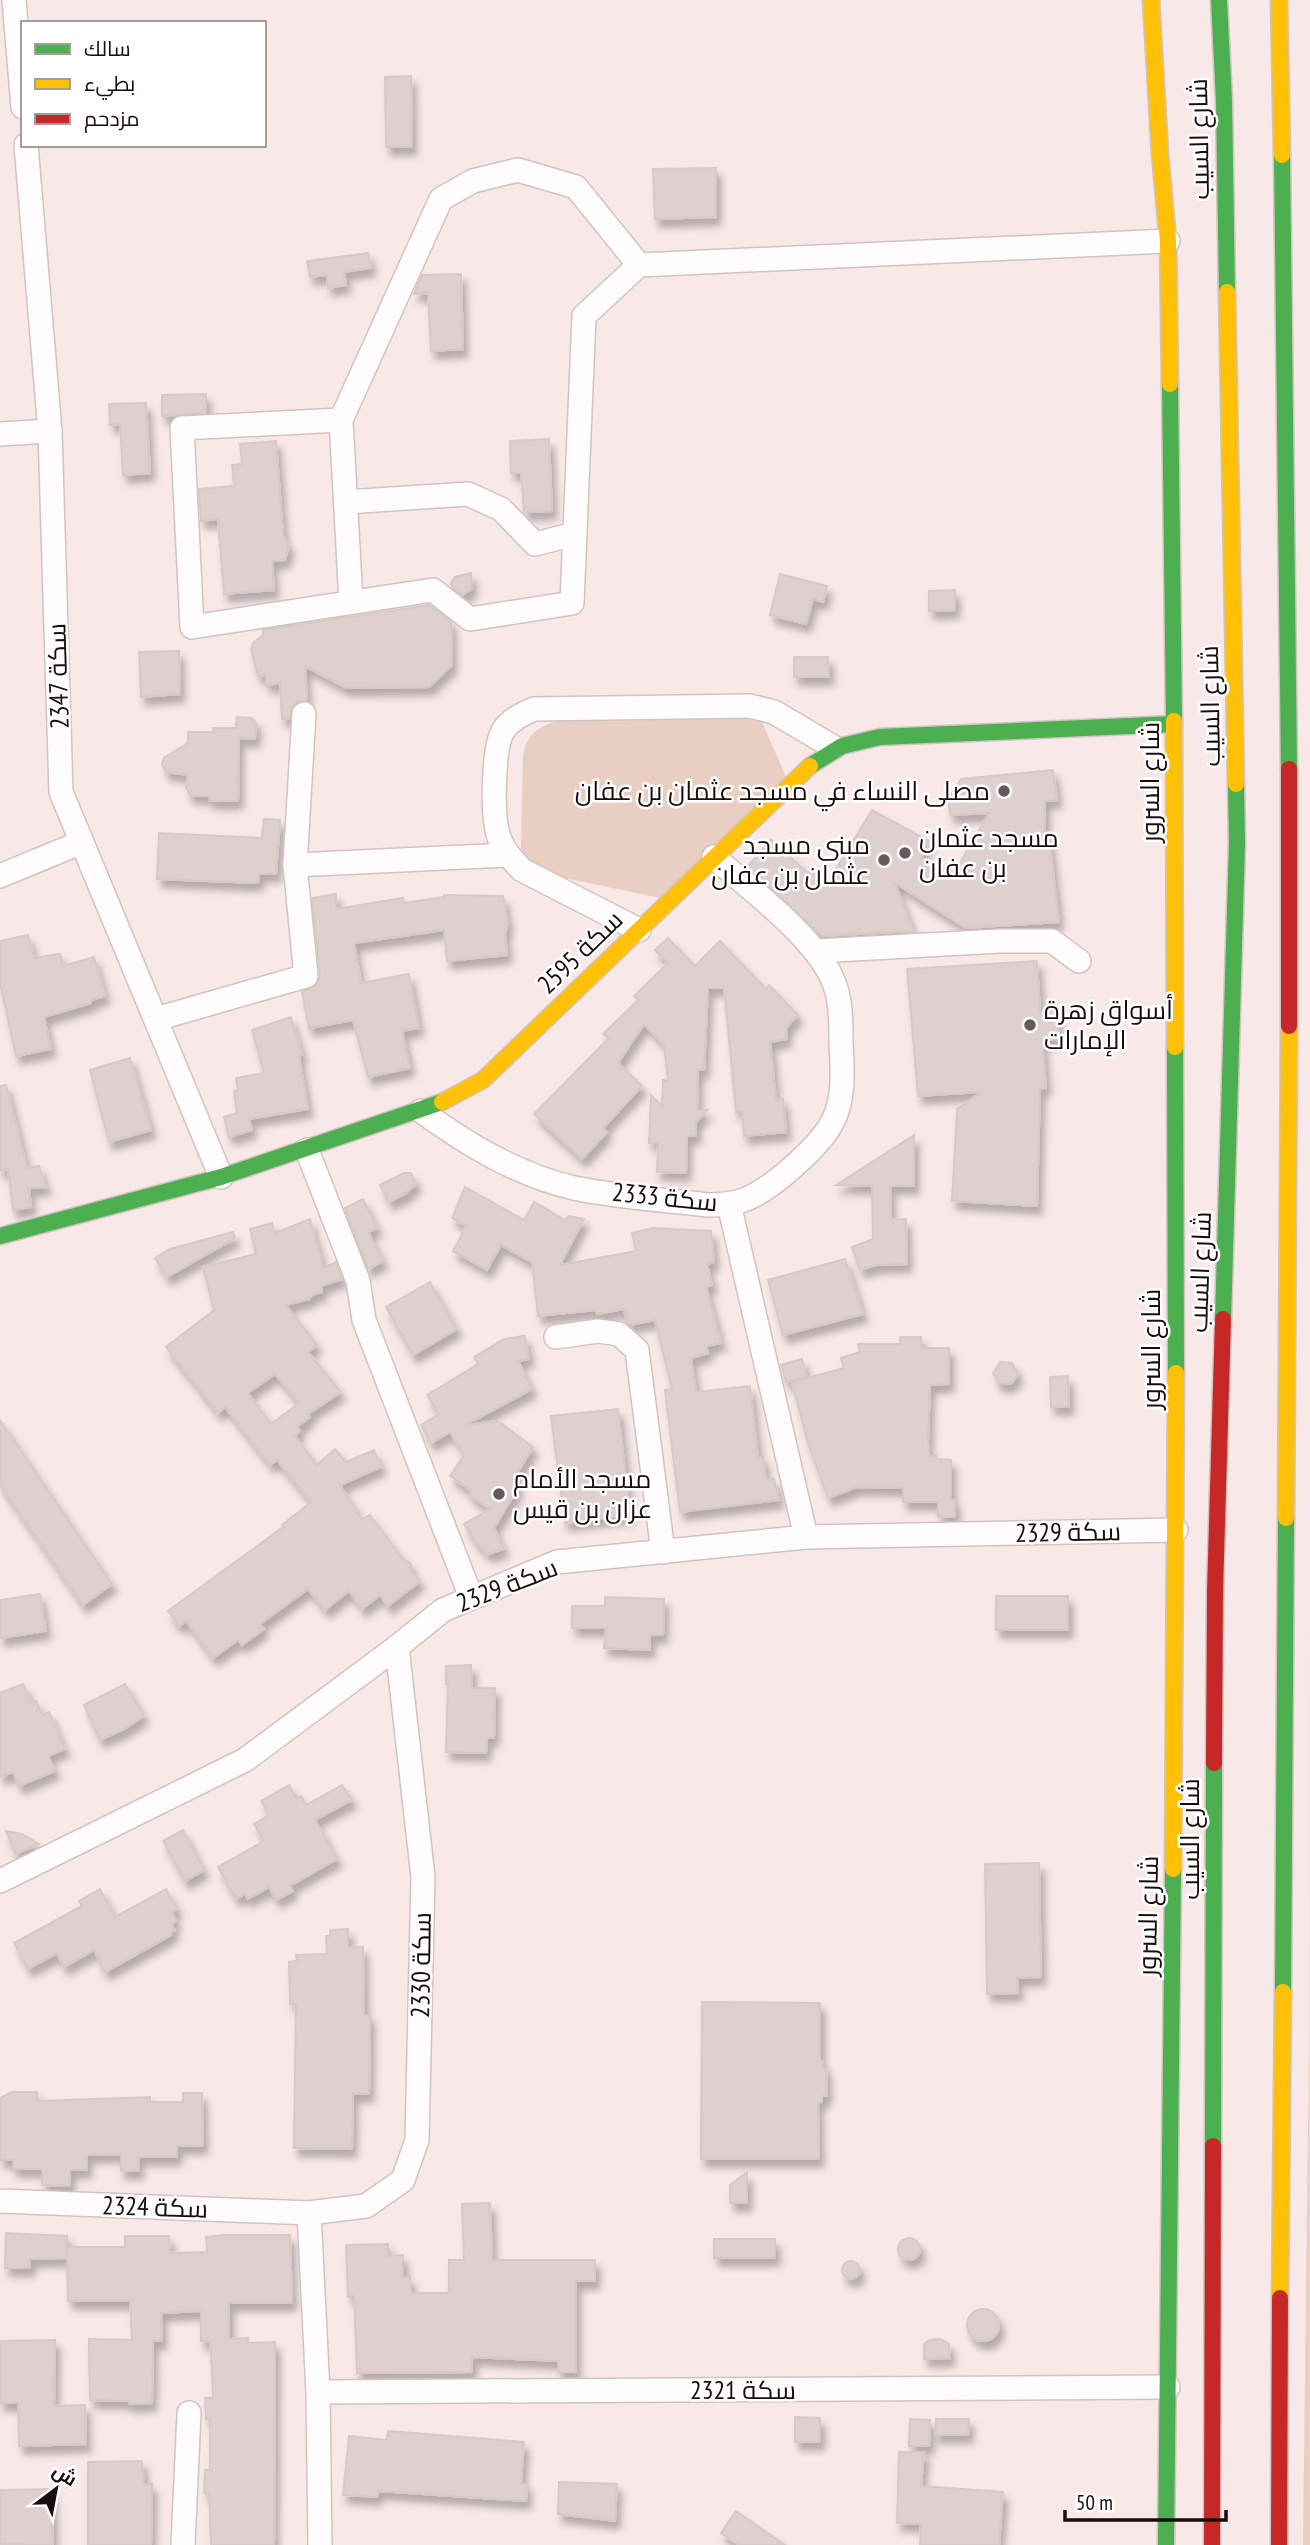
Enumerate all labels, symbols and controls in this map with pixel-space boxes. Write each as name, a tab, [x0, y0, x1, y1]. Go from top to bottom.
legend	[21, 21, 266, 147]
text: سالك	[84, 35, 131, 62]
text: بطيء	[84, 70, 135, 100]
street label: شارع السيب	[1181, 78, 1217, 200]
text: مزدحم	[84, 105, 139, 133]
street label: سكة 2347	[39, 622, 76, 730]
street label: شارع السيب	[1192, 645, 1228, 767]
street label: شارع السرور	[1133, 722, 1167, 844]
place label: مصلى النساء في مسجد عثمان بن عفان	[575, 774, 990, 812]
marker: مصلى النساء في مسجد عثمان بن عفان	[996, 783, 1012, 799]
place label: مسجد عثمان بن عفان	[919, 821, 1059, 884]
place label: مبنى مسجد عثمان بن عفان	[711, 828, 870, 891]
marker: مسجد عثمان بن عفان	[897, 845, 913, 861]
marker: مبنى مسجد عثمان بن عفان	[876, 852, 892, 868]
street label: سكة 2595	[530, 903, 629, 1000]
place label: أسواق زهرة الإمارات	[1044, 993, 1173, 1057]
marker: أسواق زهرة الإمارات	[1022, 1017, 1038, 1033]
street label: سكة 2333	[611, 1175, 719, 1218]
street label: شارع السيب	[1181, 1211, 1219, 1333]
street label: شارع السرور	[1134, 1289, 1168, 1411]
place label: مسجد الأمام عزان بن قيس	[513, 1462, 653, 1525]
marker: مسجد الأمام عزان بن قيس	[491, 1486, 507, 1502]
street label: سكة 2329	[1015, 1514, 1121, 1549]
street label: سكة 2329	[451, 1550, 562, 1619]
street label: شارع السيب	[1173, 1778, 1207, 1900]
street label: شارع السرور	[1130, 1855, 1166, 1979]
street label: سكة 2330	[403, 1912, 438, 2018]
street label: سكة 2324	[101, 2188, 209, 2225]
street label: سكة 2321	[690, 2373, 796, 2406]
north arrow	[21, 2454, 91, 2524]
text: ش	[48, 2458, 82, 2491]
scale bar	[1065, 2478, 1226, 2522]
text: 50 m	[1076, 2489, 1113, 2516]

